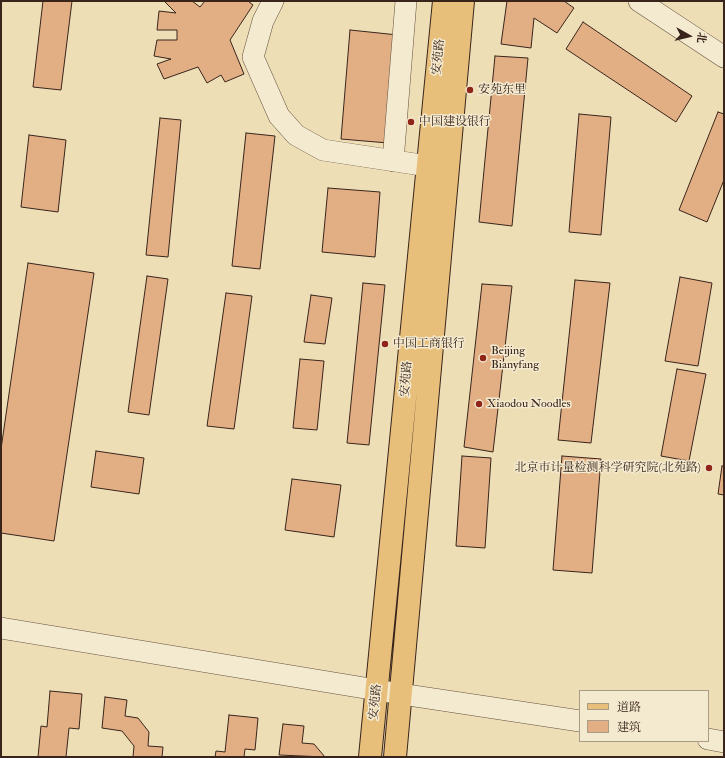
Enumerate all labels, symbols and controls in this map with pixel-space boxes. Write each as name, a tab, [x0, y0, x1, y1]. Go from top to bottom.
north arrow	[669, 16, 709, 56]
text: 北	[694, 31, 709, 44]
street label: 安苑路	[430, 38, 448, 76]
place label: 安苑东里	[478, 83, 526, 97]
marker: 安苑东里	[465, 85, 475, 95]
place label: 中国建设银行	[419, 115, 491, 129]
marker: 中国建设银行	[406, 117, 416, 127]
place label: 中国工商银行	[393, 337, 465, 351]
marker: 中国工商银行	[380, 339, 390, 349]
place label: Beijing Bianyfang	[491, 344, 539, 372]
marker: Beijing Bianyfang	[478, 353, 488, 363]
street label: 安苑路	[398, 360, 416, 398]
place label: Xiaodou Noodles	[487, 397, 571, 411]
marker: Xiaodou Noodles	[474, 399, 484, 409]
place label: 北京市计量检测科学研究院(北苑路)	[514, 461, 701, 475]
marker: 北京市计量检测科学研究院(北苑路)	[704, 463, 714, 473]
street label: 安苑路	[367, 683, 385, 721]
legend	[579, 690, 709, 742]
text: 道路	[617, 700, 641, 715]
text: 建筑	[617, 720, 641, 735]

